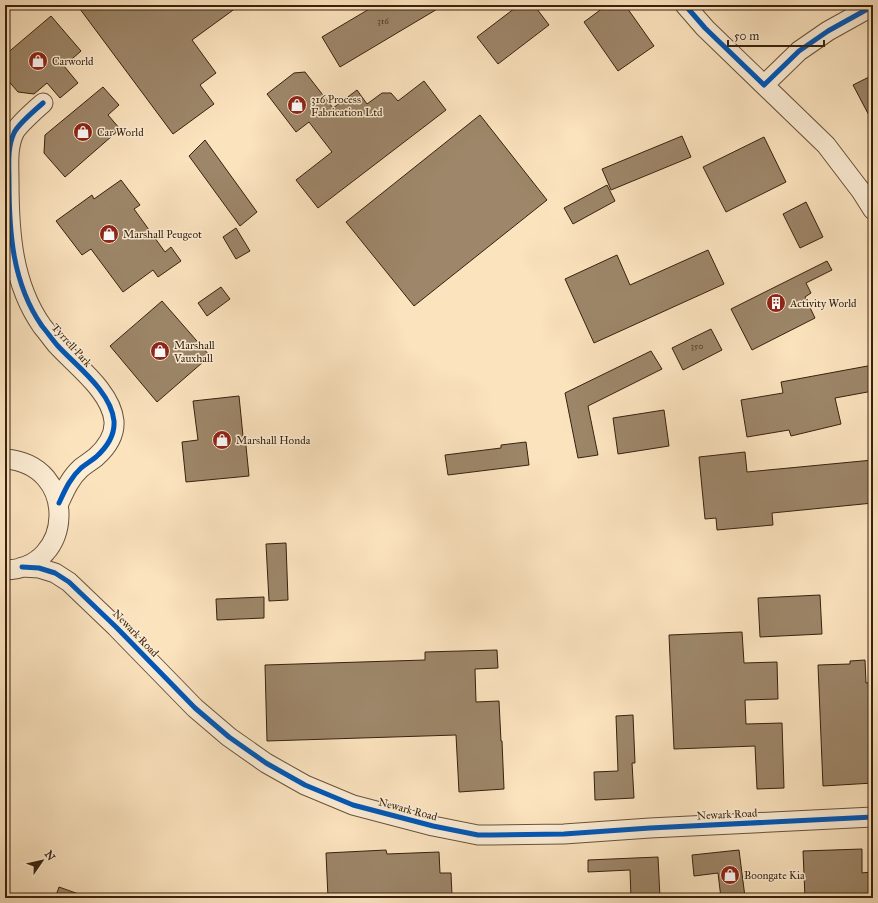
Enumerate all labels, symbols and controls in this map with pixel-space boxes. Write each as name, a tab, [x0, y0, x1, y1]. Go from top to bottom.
house number: 316	[377, 15, 389, 26]
scale bar	[728, 22, 824, 48]
text: 50 m	[734, 29, 759, 43]
shop icon: Carworld	[27, 50, 49, 72]
place label: Carworld	[52, 55, 94, 68]
place label: 316 Process Fabrication Ltd	[311, 93, 383, 119]
shop icon: 316 Process Fabrication Ltd	[286, 94, 308, 116]
shop icon: Car World	[72, 121, 94, 143]
place label: Car World	[97, 126, 144, 139]
shop icon: Marshall Peugeot	[98, 223, 120, 245]
place label: Marshall Peugeot	[123, 228, 202, 241]
building icon: Activity World	[765, 292, 787, 314]
place label: Activity World	[789, 297, 857, 310]
street label: Tyrrell Park	[49, 321, 95, 370]
place label: Marshall Vauxhall	[173, 339, 215, 365]
shop icon: Marshall Vauxhall	[149, 340, 171, 362]
house number: 350	[690, 340, 704, 351]
shop icon: Marshall Honda	[211, 429, 233, 451]
place label: Marshall Honda	[236, 434, 311, 447]
street label: Newark Road	[110, 607, 162, 660]
street label: Newark Road	[377, 795, 439, 824]
street label: Newark Road	[696, 806, 758, 823]
north arrow	[22, 841, 62, 881]
text: N	[42, 848, 58, 864]
shop icon: Boongate Kia	[719, 864, 741, 886]
place label: Boongate Kia	[744, 869, 805, 882]

